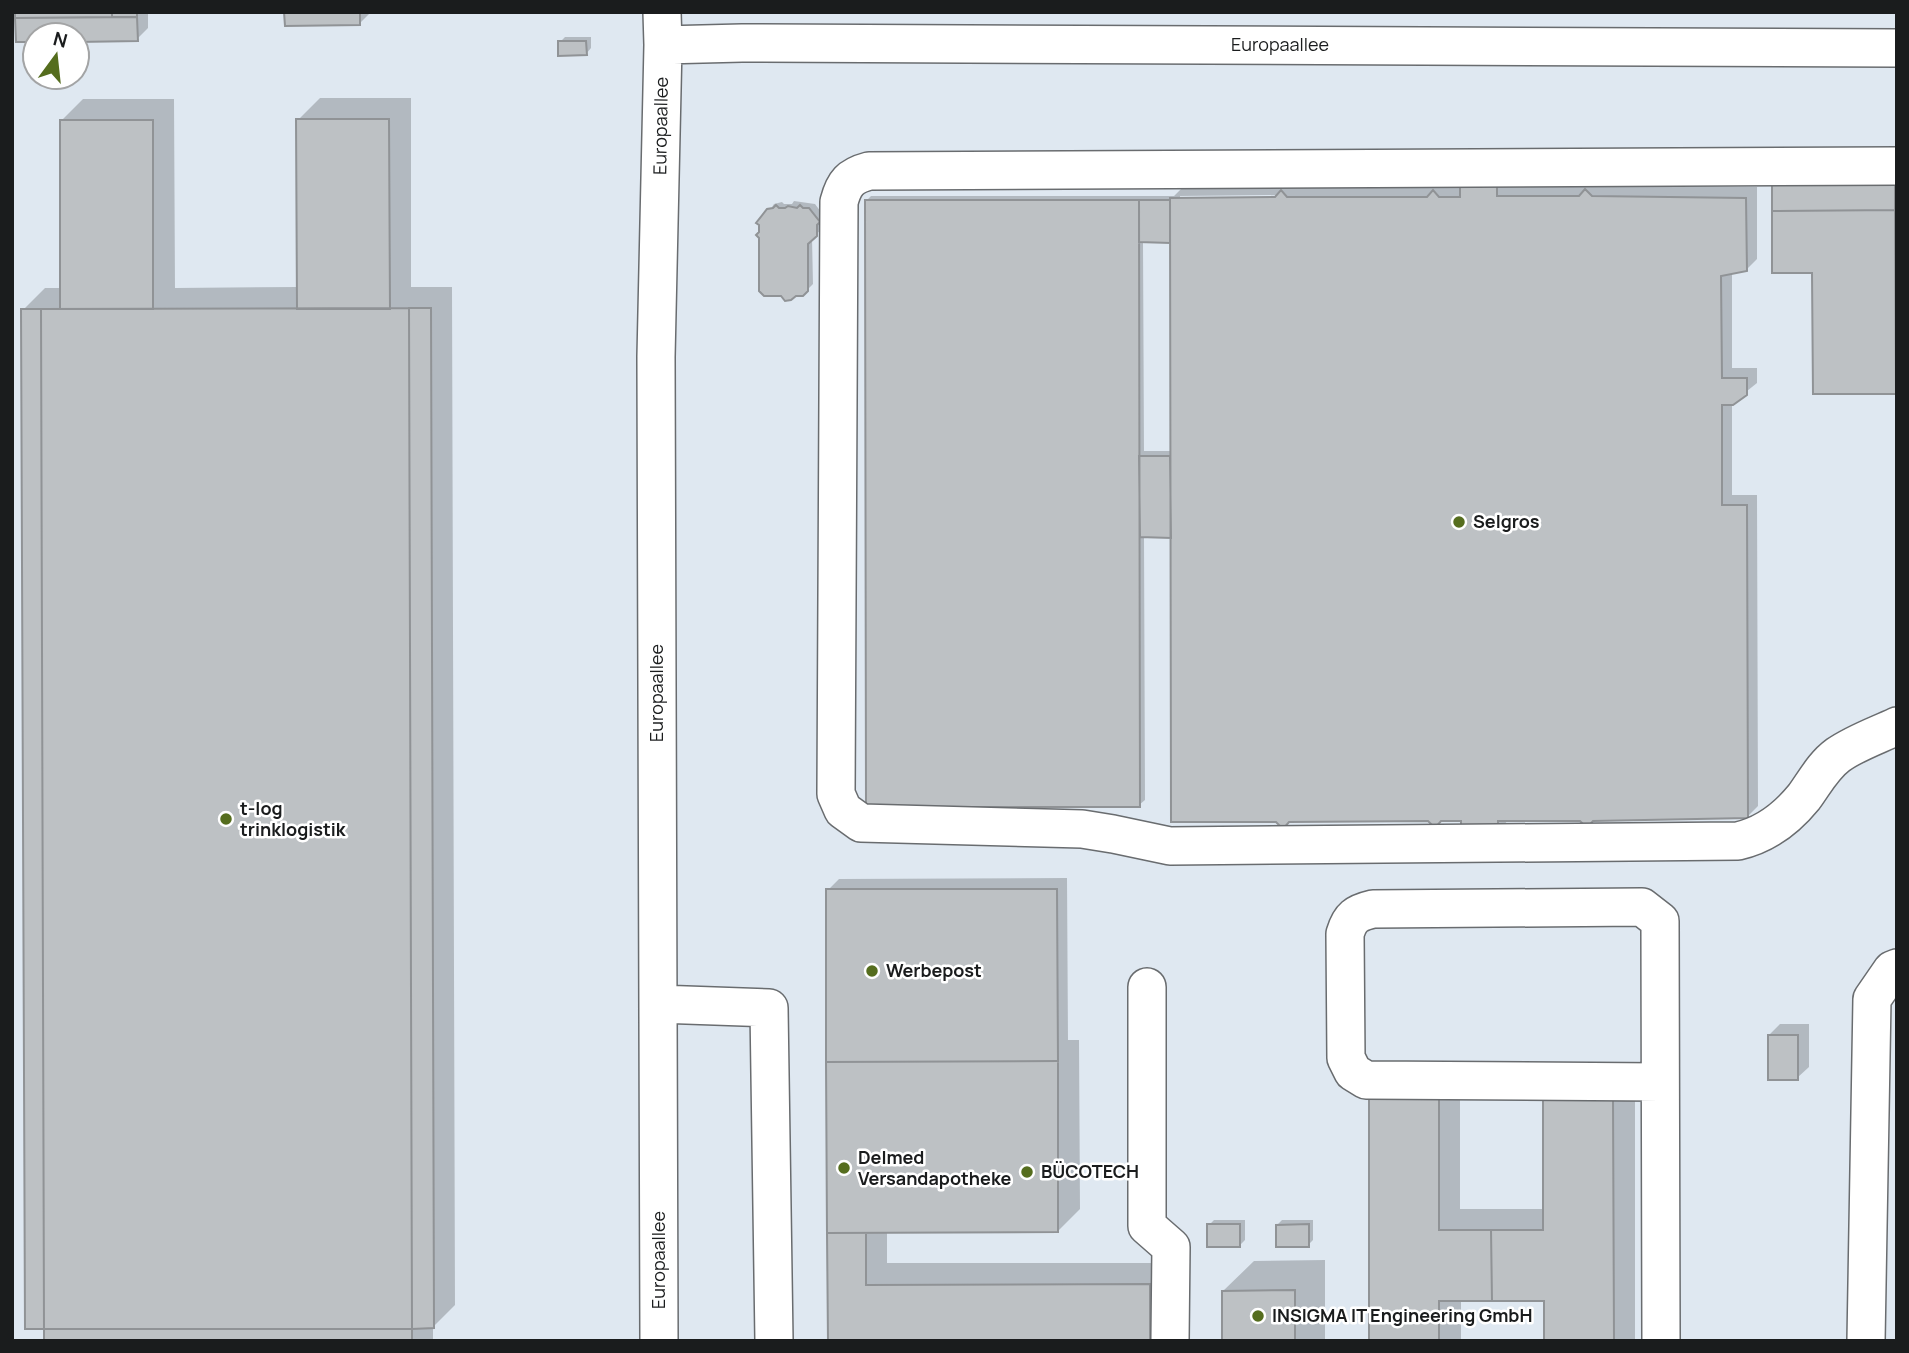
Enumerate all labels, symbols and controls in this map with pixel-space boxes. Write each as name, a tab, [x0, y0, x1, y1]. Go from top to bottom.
north arrow	[21, 21, 91, 91]
text: N	[50, 25, 70, 54]
street label: Europaallee	[1231, 32, 1329, 56]
street label: Europaallee	[647, 77, 673, 175]
place label: Selgros	[1473, 509, 1540, 533]
marker: Selgros	[1451, 514, 1467, 530]
street label: Europaallee	[644, 644, 668, 742]
place label: t-log trinklogistik	[240, 796, 347, 841]
marker: t-log trinklogistik	[218, 811, 234, 827]
place label: Werbepost	[886, 958, 982, 982]
marker: Werbepost	[864, 963, 880, 979]
place label: Delmed Versandapotheke	[858, 1145, 1011, 1190]
place label: BÜCOTECH	[1041, 1159, 1139, 1183]
marker: Delmed Versandapotheke	[836, 1160, 852, 1176]
marker: BÜCOTECH	[1019, 1164, 1035, 1180]
street label: Europaallee	[646, 1211, 670, 1309]
place label: INSIGMA IT Engineering GmbH	[1272, 1303, 1532, 1327]
marker: INSIGMA IT Engineering GmbH	[1250, 1308, 1266, 1324]

